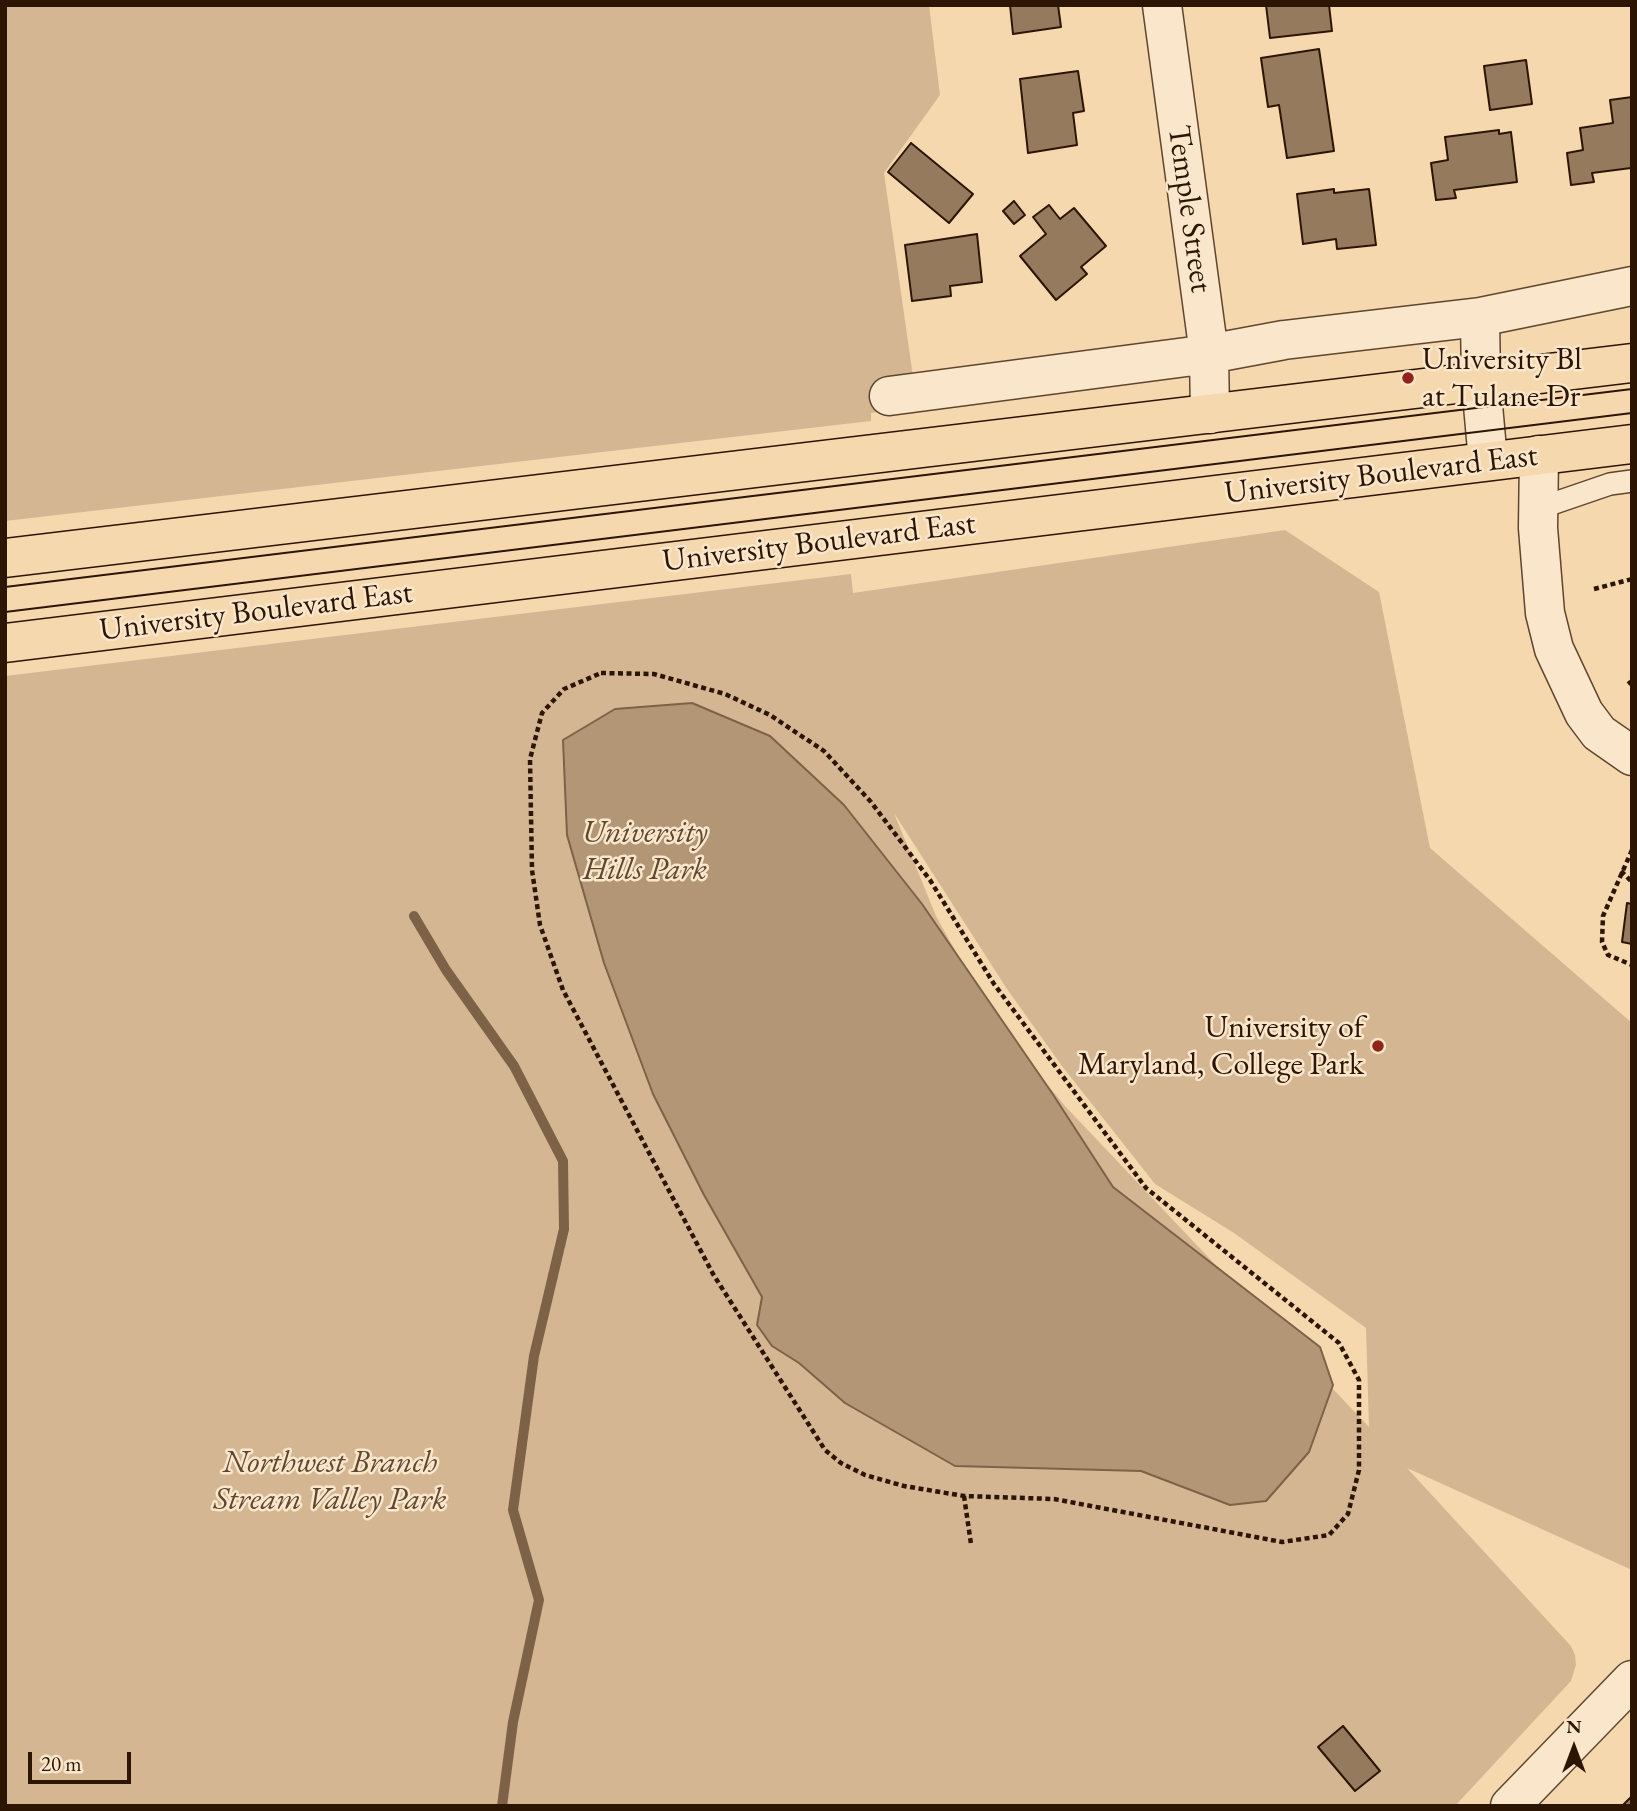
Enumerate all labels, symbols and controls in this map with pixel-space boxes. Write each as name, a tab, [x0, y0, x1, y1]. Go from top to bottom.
street label: Temple Street	[1158, 123, 1220, 295]
place label: University Bl at Tulane Dr	[1422, 341, 1582, 416]
marker: University Bl at Tulane Dr	[1400, 370, 1416, 386]
street label: University Boulevard East	[1222, 437, 1540, 513]
street label: University Boulevard East	[660, 505, 978, 581]
street label: University Boulevard East	[97, 574, 415, 650]
park label: University Hills Park	[582, 814, 708, 889]
place label: University of Maryland, College Park	[1078, 1009, 1364, 1084]
marker: University of Maryland, College Park	[1370, 1038, 1386, 1054]
park label: Northwest Branch Stream Valley Park	[213, 1444, 447, 1519]
north arrow	[1539, 1713, 1609, 1783]
text: N	[1566, 1714, 1582, 1739]
scale bar	[32, 1738, 135, 1782]
text: 20 m	[41, 1750, 82, 1777]

